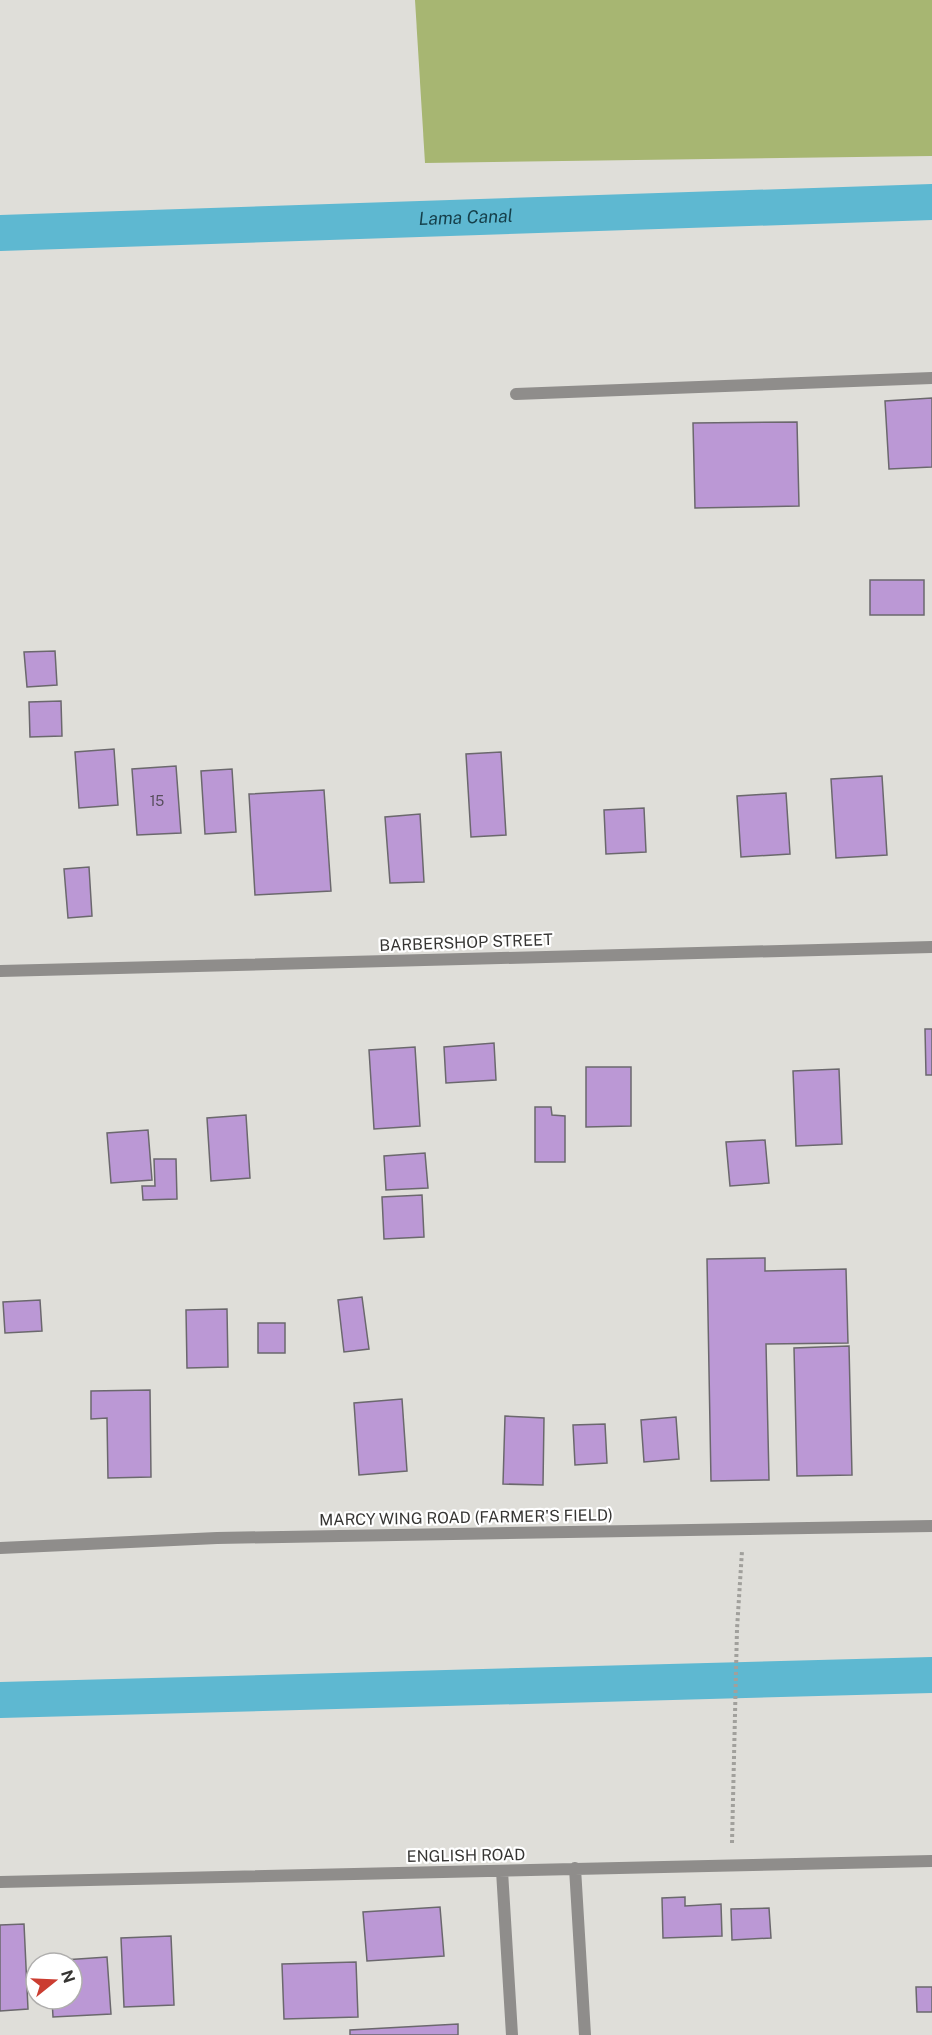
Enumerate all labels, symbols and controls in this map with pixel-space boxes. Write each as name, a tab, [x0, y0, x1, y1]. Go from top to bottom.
water label: Lama Canal	[418, 205, 513, 229]
house number: 15	[150, 793, 164, 809]
street label: BARBERSHOP STREET	[379, 930, 554, 955]
street label: MARCY WING ROAD (FARMER'S FIELD)	[319, 1505, 613, 1530]
street label: ENGLISH ROAD	[406, 1845, 526, 1866]
north arrow	[24, 1951, 84, 2011]
text: N	[57, 1968, 79, 1985]

